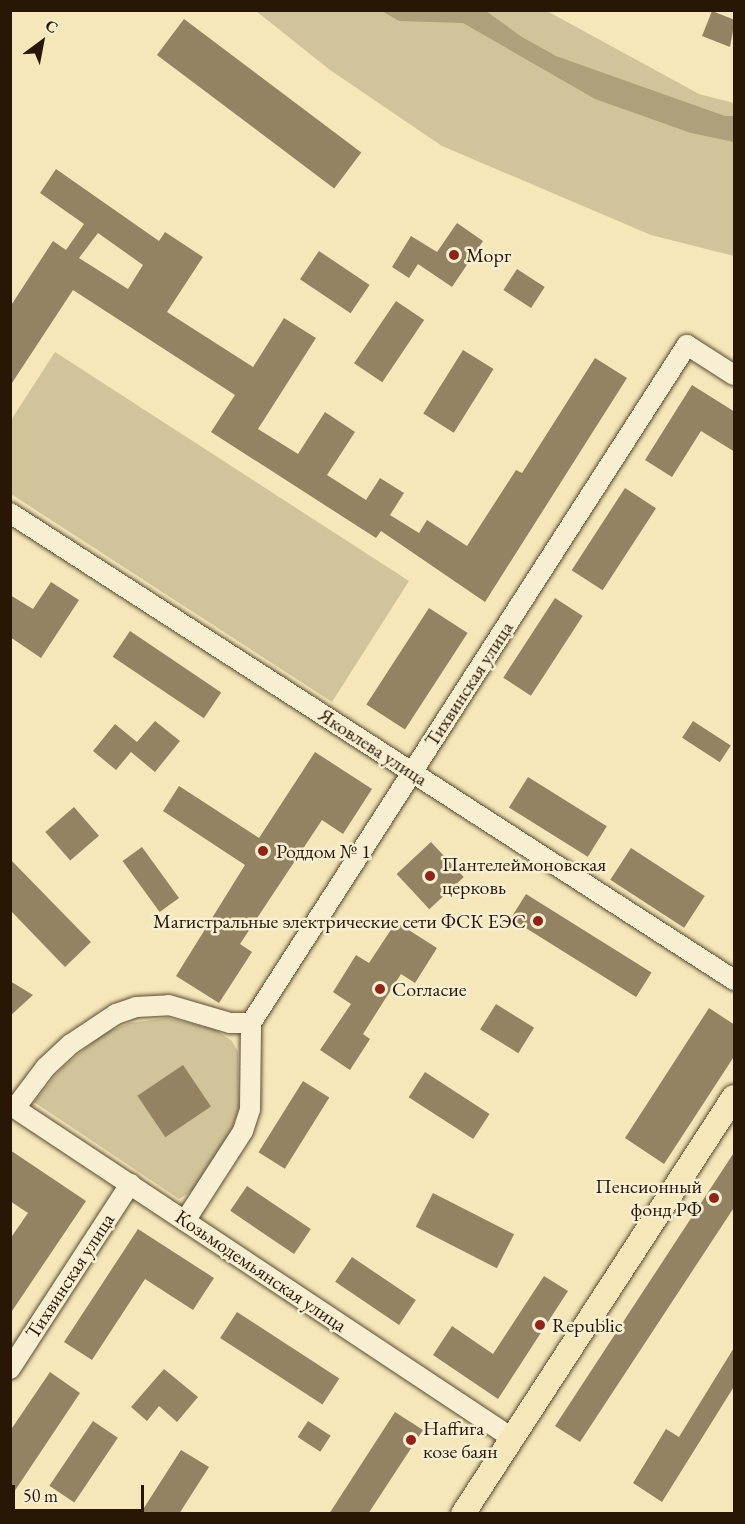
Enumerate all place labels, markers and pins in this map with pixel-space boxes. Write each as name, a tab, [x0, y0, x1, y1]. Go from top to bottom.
place label: Морг	[466, 243, 511, 267]
marker: Морг	[447, 248, 461, 262]
place label: Роддом № 1	[276, 839, 371, 863]
marker: Роддом № 1	[254, 842, 272, 860]
place label: Пантелеймоновская церковь	[442, 852, 606, 899]
marker: Пантелеймоновская церковь	[423, 869, 437, 883]
place label: Магистральные электрические сети ФСК ЕЭС	[153, 909, 526, 933]
marker: Магистральные электрические сети ФСК ЕЭС	[531, 914, 545, 928]
place label: Согласие	[392, 977, 467, 1001]
marker: Согласие	[373, 982, 387, 996]
place label: Пенсионный фонд РФ	[595, 1174, 702, 1221]
marker: Пенсионный фонд РФ	[707, 1191, 721, 1205]
place label: Republic	[552, 1313, 623, 1337]
marker: Republic	[533, 1318, 547, 1332]
place label: Наffига козе баян	[423, 1416, 498, 1463]
marker: Наffига козе баян	[404, 1433, 418, 1447]

